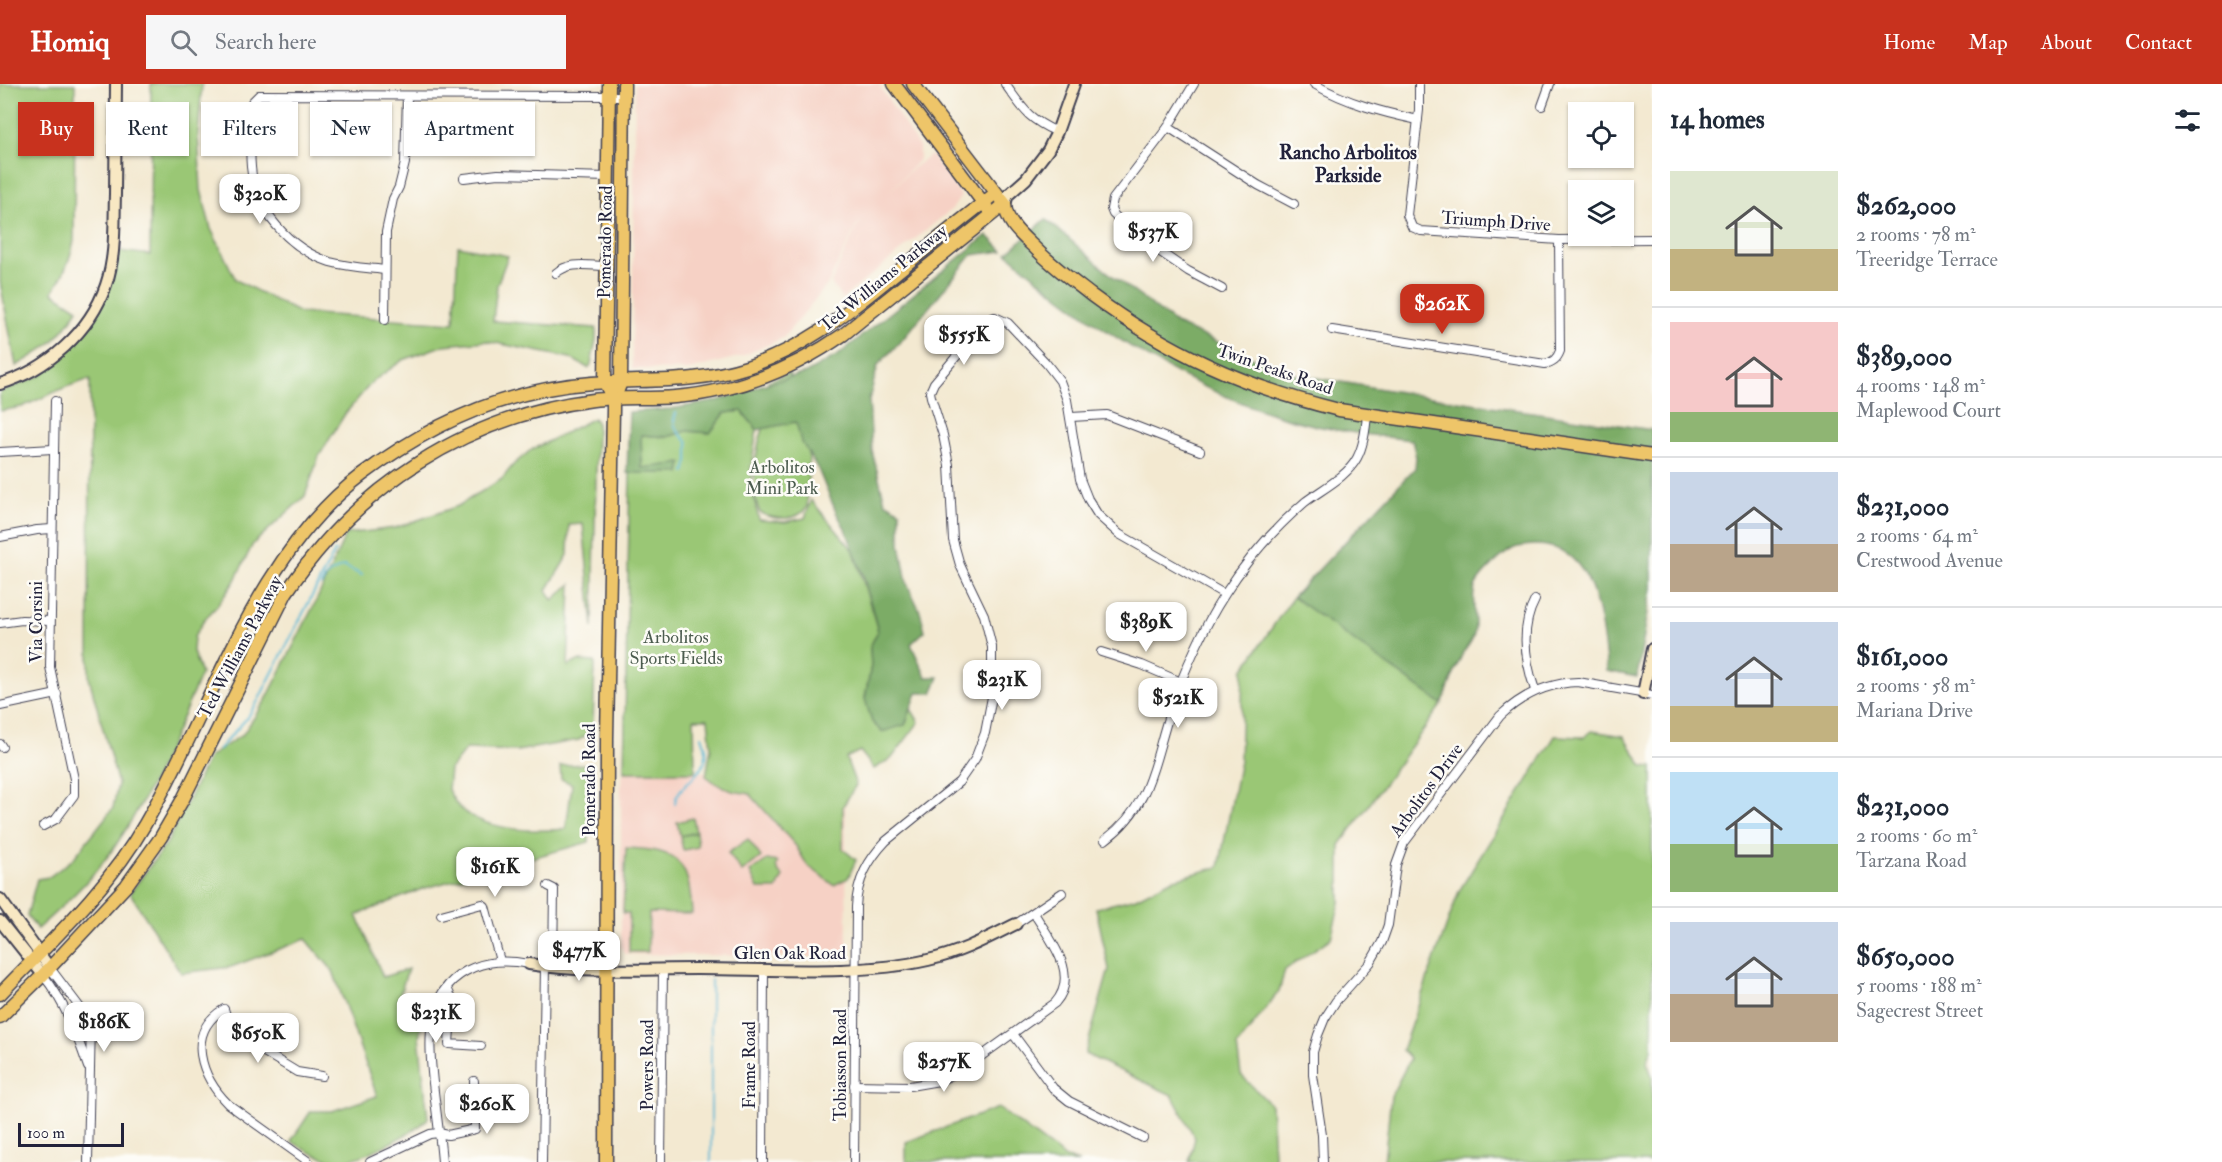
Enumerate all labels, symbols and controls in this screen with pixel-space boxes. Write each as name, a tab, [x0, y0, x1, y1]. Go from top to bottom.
search box	[146, 15, 566, 69]
text: Homiq	[30, 25, 110, 60]
icon: search	[167, 26, 200, 59]
text: Search here	[215, 28, 316, 56]
text: Home	[1883, 29, 1935, 56]
text: Map	[1968, 29, 2008, 56]
text: About	[2041, 29, 2092, 56]
text: Contact	[2125, 29, 2192, 56]
chip: Buy	[18, 102, 94, 156]
chip: Rent	[106, 102, 189, 156]
chip: Filters	[201, 102, 298, 156]
chip: New	[310, 102, 392, 156]
chip: Apartment	[404, 102, 535, 156]
map controls	[1568, 102, 1634, 246]
button: locate	[1568, 102, 1634, 168]
text: 14 homes	[1670, 104, 1765, 136]
icon: filters	[2171, 104, 2204, 137]
district label: Rancho Arbolitos Parkside	[1279, 140, 1417, 188]
pin: $320K	[218, 174, 302, 225]
button: layers	[1568, 180, 1634, 246]
text: $320K	[233, 181, 287, 206]
street label: Pomerado Road	[593, 185, 618, 299]
text: $262,000	[1856, 190, 1956, 222]
icon: home	[1718, 195, 1790, 267]
street label: Triumph Drive	[1441, 206, 1552, 237]
pin: $537K	[1111, 212, 1195, 263]
street label: Ted Williams Parkway	[814, 219, 953, 337]
text: $537K	[1128, 219, 1178, 244]
text: 2 rooms · 78 m²	[1856, 222, 1976, 247]
text: Treeridge Terrace	[1856, 247, 1998, 272]
pin: $262K	[1400, 284, 1484, 335]
text: $262K	[1414, 291, 1470, 316]
pin: $555K	[922, 315, 1006, 366]
text: $555K	[938, 322, 990, 347]
street label: Twin Peaks Road	[1214, 339, 1336, 400]
text: $389,000	[1856, 341, 1952, 373]
icon: home	[1718, 346, 1790, 418]
text: 4 rooms · 148 m²	[1856, 373, 1985, 398]
text: Maplewood Court	[1856, 398, 2001, 423]
park label: Arbolitos Mini Park	[746, 456, 819, 500]
text: $231,000	[1856, 491, 1949, 523]
icon: home	[1718, 496, 1790, 568]
text: 2 rooms · 64 m²	[1856, 523, 1978, 548]
text: Crestwood Avenue	[1856, 548, 2003, 573]
street label: Ted Williams Parkway	[193, 571, 288, 723]
street label: Via Corsini	[25, 581, 48, 663]
pin: $389K	[1104, 602, 1188, 653]
text: $389K	[1120, 609, 1172, 634]
park label: Arbolitos Sports Fields	[629, 626, 723, 670]
text: $161,000	[1856, 641, 1948, 673]
icon: home	[1718, 646, 1790, 718]
pin: $231K	[960, 660, 1044, 711]
text: $231K	[977, 667, 1027, 692]
text: 2 rooms · 58 m²	[1856, 673, 1975, 698]
pin: $521K	[1136, 678, 1220, 729]
text: $521K	[1152, 685, 1204, 710]
text: Mariana Drive	[1856, 698, 1973, 723]
street label: Pomerado Road	[578, 723, 601, 837]
street label: Arbolitos Drive	[1384, 738, 1468, 843]
text: $231,000	[1856, 791, 1949, 823]
icon: home	[1718, 796, 1790, 868]
text: 2 rooms · 60 m²	[1856, 823, 1977, 848]
pin: $161K	[453, 847, 537, 898]
text: Tarzana Road	[1856, 848, 1967, 873]
text: $161K	[470, 854, 520, 879]
pin: $477K	[537, 931, 621, 982]
text: $477K	[552, 938, 606, 963]
text: $650,000	[1856, 941, 1955, 973]
street label: Glen Oak Road	[734, 942, 846, 965]
icon: home	[1718, 946, 1790, 1018]
text: 5 rooms · 188 m²	[1856, 973, 1982, 998]
pin: $231K	[394, 993, 478, 1044]
text: Sagecrest Street	[1856, 998, 1983, 1023]
text: $231K	[411, 1000, 461, 1025]
pin: $186K	[62, 1002, 146, 1053]
text: $186K	[78, 1009, 130, 1034]
street label: Tobiasson Road	[829, 1009, 852, 1121]
pin: $650K	[216, 1013, 300, 1064]
street label: Powers Road	[636, 1019, 659, 1111]
text: $650K	[231, 1020, 285, 1045]
street label: Frame Road	[738, 1021, 761, 1109]
pin: $257K	[902, 1042, 986, 1093]
text: $257K	[917, 1049, 971, 1074]
pin: $260K	[445, 1084, 529, 1135]
text: $260K	[459, 1091, 515, 1116]
scale bar	[18, 1120, 124, 1148]
text: 100 m	[27, 1123, 65, 1143]

